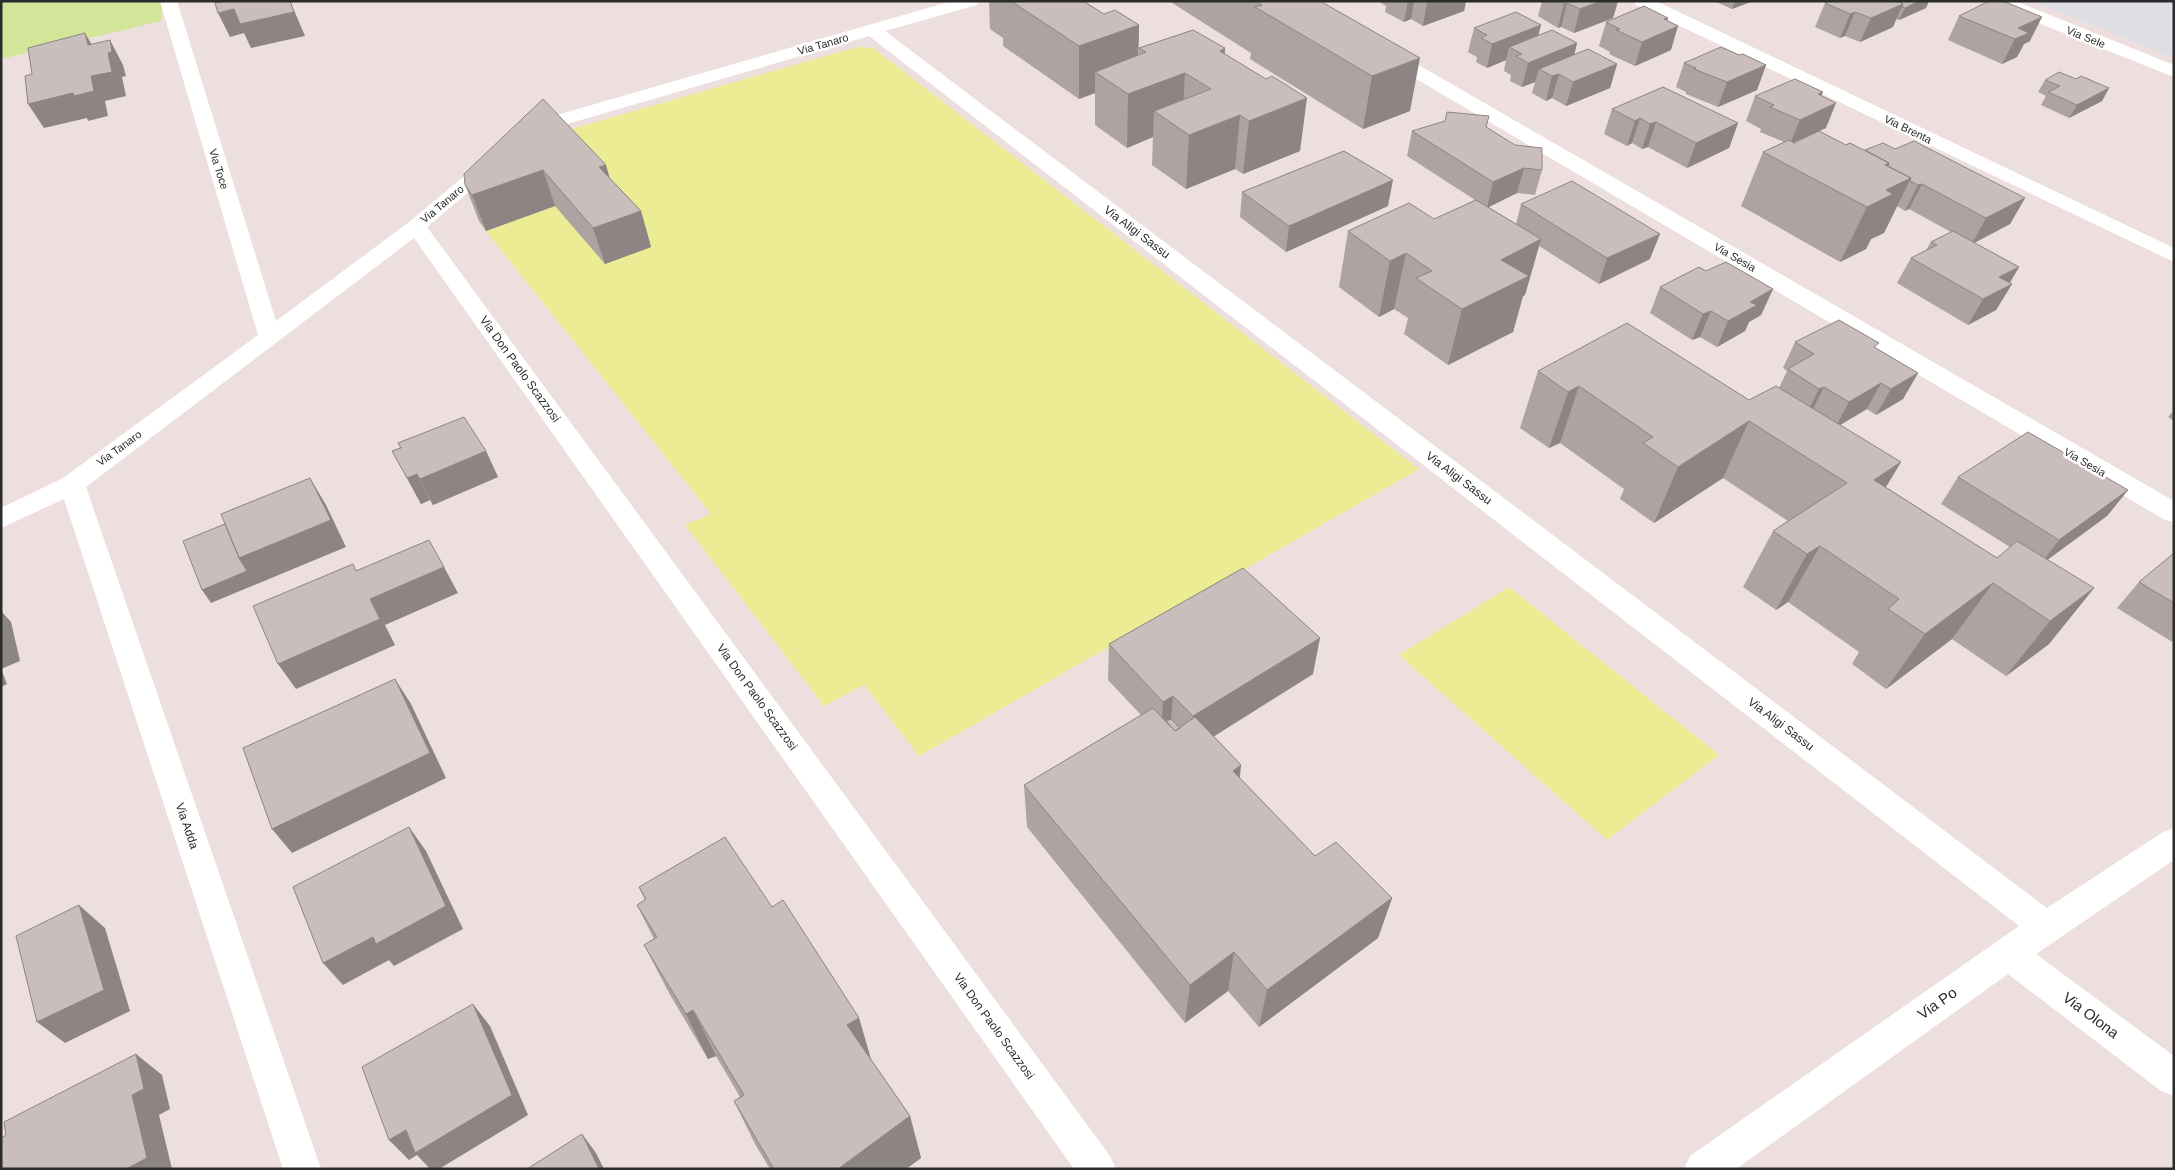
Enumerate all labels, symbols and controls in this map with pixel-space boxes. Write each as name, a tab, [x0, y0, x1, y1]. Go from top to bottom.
street label: Via Sele	[2065, 24, 2107, 50]
street label: Via Tanaro	[796, 31, 850, 57]
street label: Via Brenta	[1882, 112, 1934, 146]
street label: Via Toce	[207, 147, 231, 191]
street label: Via Tanaro	[418, 183, 466, 225]
street label: Via Aligi Sassu	[1101, 203, 1173, 261]
street label: Via Sesia	[1712, 240, 1759, 274]
street label: Via Don Paolo Scazzosi	[477, 313, 563, 425]
street label: Via Tanaro	[94, 428, 144, 468]
street label: Via Sesia	[2062, 445, 2109, 479]
street label: Via Aligi Sassu	[1423, 449, 1495, 507]
street label: Via Don Paolo Scazzosi	[714, 641, 800, 753]
street label: Via Aligi Sassu	[1745, 695, 1817, 753]
street label: Via Adda	[173, 801, 202, 851]
street label: Via Don Paolo Scazzosi	[951, 970, 1037, 1082]
street label: Via Po	[1914, 983, 1960, 1023]
street label: Via Olona	[2060, 988, 2123, 1042]

